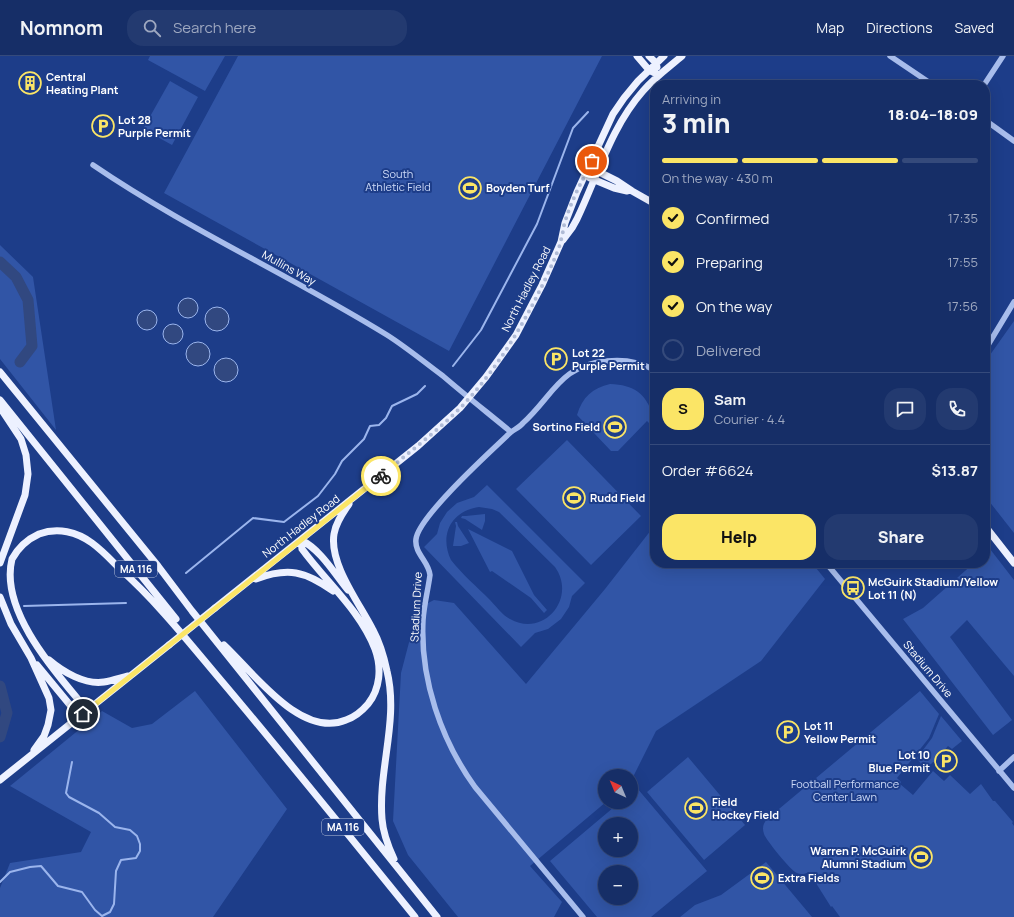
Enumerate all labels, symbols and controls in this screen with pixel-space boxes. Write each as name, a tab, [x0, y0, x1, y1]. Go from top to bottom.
search box	[127, 10, 407, 46]
text: Nomnom	[20, 15, 103, 41]
icon: search	[141, 17, 163, 39]
text: Search here	[173, 17, 256, 38]
text: Map	[816, 18, 844, 37]
text: Directions	[866, 18, 933, 37]
text: Saved	[955, 18, 994, 37]
place label: Central Heating Plant	[46, 69, 119, 97]
building icon: Central Heating Plant	[17, 70, 43, 96]
text: Arriving in	[662, 90, 721, 108]
text: 18:04–18:09	[888, 104, 978, 125]
text: 3 min	[662, 105, 731, 141]
place label: Lot 28 Purple Permit	[118, 112, 191, 140]
parking icon: Lot 28 Purple Permit	[90, 113, 116, 139]
pin	[575, 144, 609, 178]
icon: bag	[581, 150, 603, 172]
park label: South Athletic Field	[365, 166, 431, 194]
text: On the way · 430 m	[662, 169, 773, 187]
sports icon: Boyden Turf	[457, 175, 483, 201]
place label: Boyden Turf	[486, 180, 550, 195]
icon: check	[662, 207, 684, 229]
text: Confirmed	[696, 208, 769, 229]
text: 17:35	[948, 209, 978, 227]
street label: North Hadley Road	[497, 243, 554, 334]
street label: Mullins Way	[260, 247, 319, 289]
icon: check	[662, 251, 684, 273]
text: Preparing	[696, 252, 763, 273]
text: 17:55	[948, 253, 978, 271]
icon: check	[662, 295, 684, 317]
text: On the way	[696, 296, 772, 317]
text: 17:56	[947, 297, 978, 315]
text: Delivered	[696, 340, 761, 361]
place label: Lot 22 Purple Permit	[572, 345, 645, 373]
parking icon: Lot 22 Purple Permit	[543, 346, 569, 372]
button: chat	[884, 388, 926, 430]
button: phone	[936, 388, 978, 430]
text: Sam	[714, 389, 746, 410]
text: S	[678, 398, 688, 419]
text: Courier · 4.4	[714, 410, 785, 428]
sports icon: Sortino Field	[602, 414, 628, 440]
place label: Sortino Field	[533, 419, 600, 434]
courier	[361, 456, 401, 496]
text: Order #6624	[662, 460, 754, 481]
text: $13.87	[932, 460, 978, 481]
icon: bike	[370, 465, 392, 487]
sports icon: Rudd Field	[561, 485, 587, 511]
place label: Rudd Field	[590, 490, 645, 505]
street label: North Hadley Road	[259, 491, 342, 561]
button: Help	[662, 514, 816, 560]
button: Share	[824, 514, 978, 560]
road number: MA 116	[115, 561, 157, 577]
street label: Stadium Drive	[406, 571, 425, 642]
place label: McGuirk Stadium/Yellow Lot 11 (N)	[868, 574, 998, 602]
bus stop icon: McGuirk Stadium/Yellow Lot 11 (N)	[840, 575, 866, 601]
street label: Stadium Drive	[900, 637, 957, 701]
pin	[66, 697, 100, 731]
icon: home	[72, 703, 94, 725]
place label: Lot 11 Yellow Permit	[804, 718, 876, 746]
parking icon: Lot 11 Yellow Permit	[775, 719, 801, 745]
place label: Lot 10 Blue Permit	[869, 747, 930, 775]
parking icon: Lot 10 Blue Permit	[933, 748, 959, 774]
north arrow	[598, 769, 638, 809]
map controls	[598, 769, 638, 905]
park label: Football Performance Center Lawn	[791, 776, 900, 804]
place label: Field Hockey Field	[712, 794, 779, 822]
sports icon: Field Hockey Field	[683, 795, 709, 821]
button: +	[598, 817, 638, 857]
road number: MA 116	[322, 819, 364, 835]
place label: Warren P. McGuirk Alumni Stadium	[810, 843, 907, 871]
sports icon: Warren P. McGuirk Alumni Stadium	[908, 844, 934, 870]
button: −	[598, 865, 638, 905]
sports icon: Extra Fields	[749, 865, 775, 891]
place label: Extra Fields	[778, 870, 839, 885]

